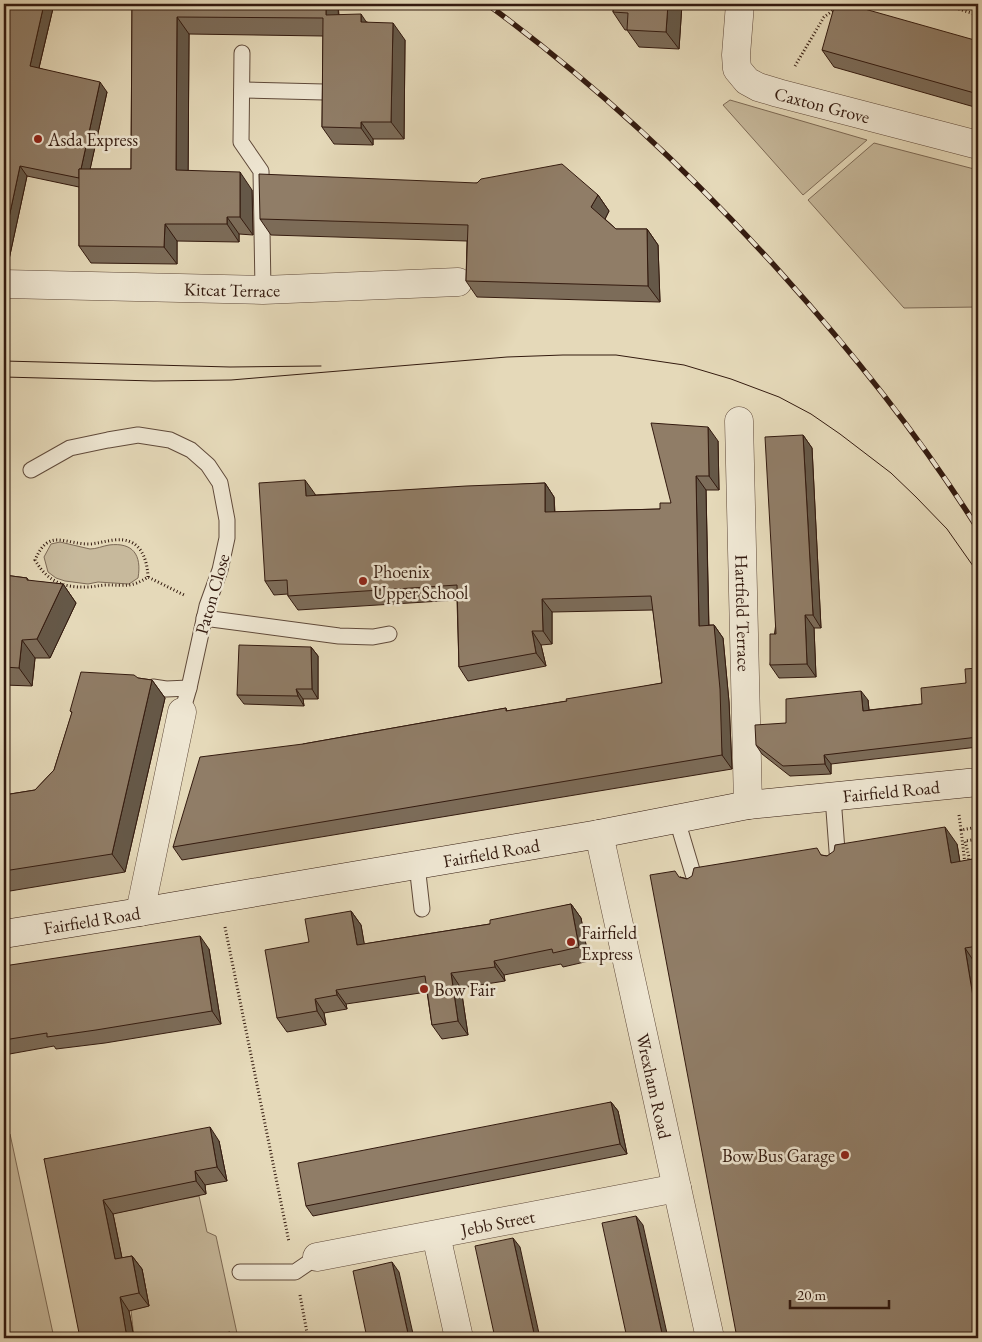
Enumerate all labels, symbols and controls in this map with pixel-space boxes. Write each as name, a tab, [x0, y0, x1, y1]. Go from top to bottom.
street label: Caxton Grove	[772, 81, 872, 128]
place label: Asda Express	[47, 128, 138, 151]
marker: Asda Express	[32, 133, 44, 145]
street label: Kitcat Terrace	[184, 277, 281, 302]
street label: Paton Close	[190, 551, 234, 637]
street label: Hartfield Terrace	[731, 554, 756, 672]
place label: Phoenix Upper School	[373, 560, 468, 604]
marker: Phoenix Upper School	[357, 575, 369, 587]
street label: Fairfield Road	[842, 774, 942, 807]
street label: Fairfield Road	[441, 833, 542, 872]
street label: Fairfield Road	[42, 901, 143, 939]
place label: Fairfield Express	[581, 921, 638, 965]
marker: Fairfield Express	[565, 936, 577, 948]
place label: Bow Fair	[434, 978, 495, 1001]
marker: Bow Fair	[418, 983, 430, 995]
street label: Wrexham Road	[632, 1031, 677, 1142]
place label: Bow Bus Garage	[722, 1144, 835, 1167]
marker: Bow Bus Garage	[839, 1149, 851, 1161]
street label: Jebb Street	[457, 1204, 537, 1241]
scale bar	[790, 1277, 888, 1309]
text: 20 m	[797, 1285, 826, 1304]

